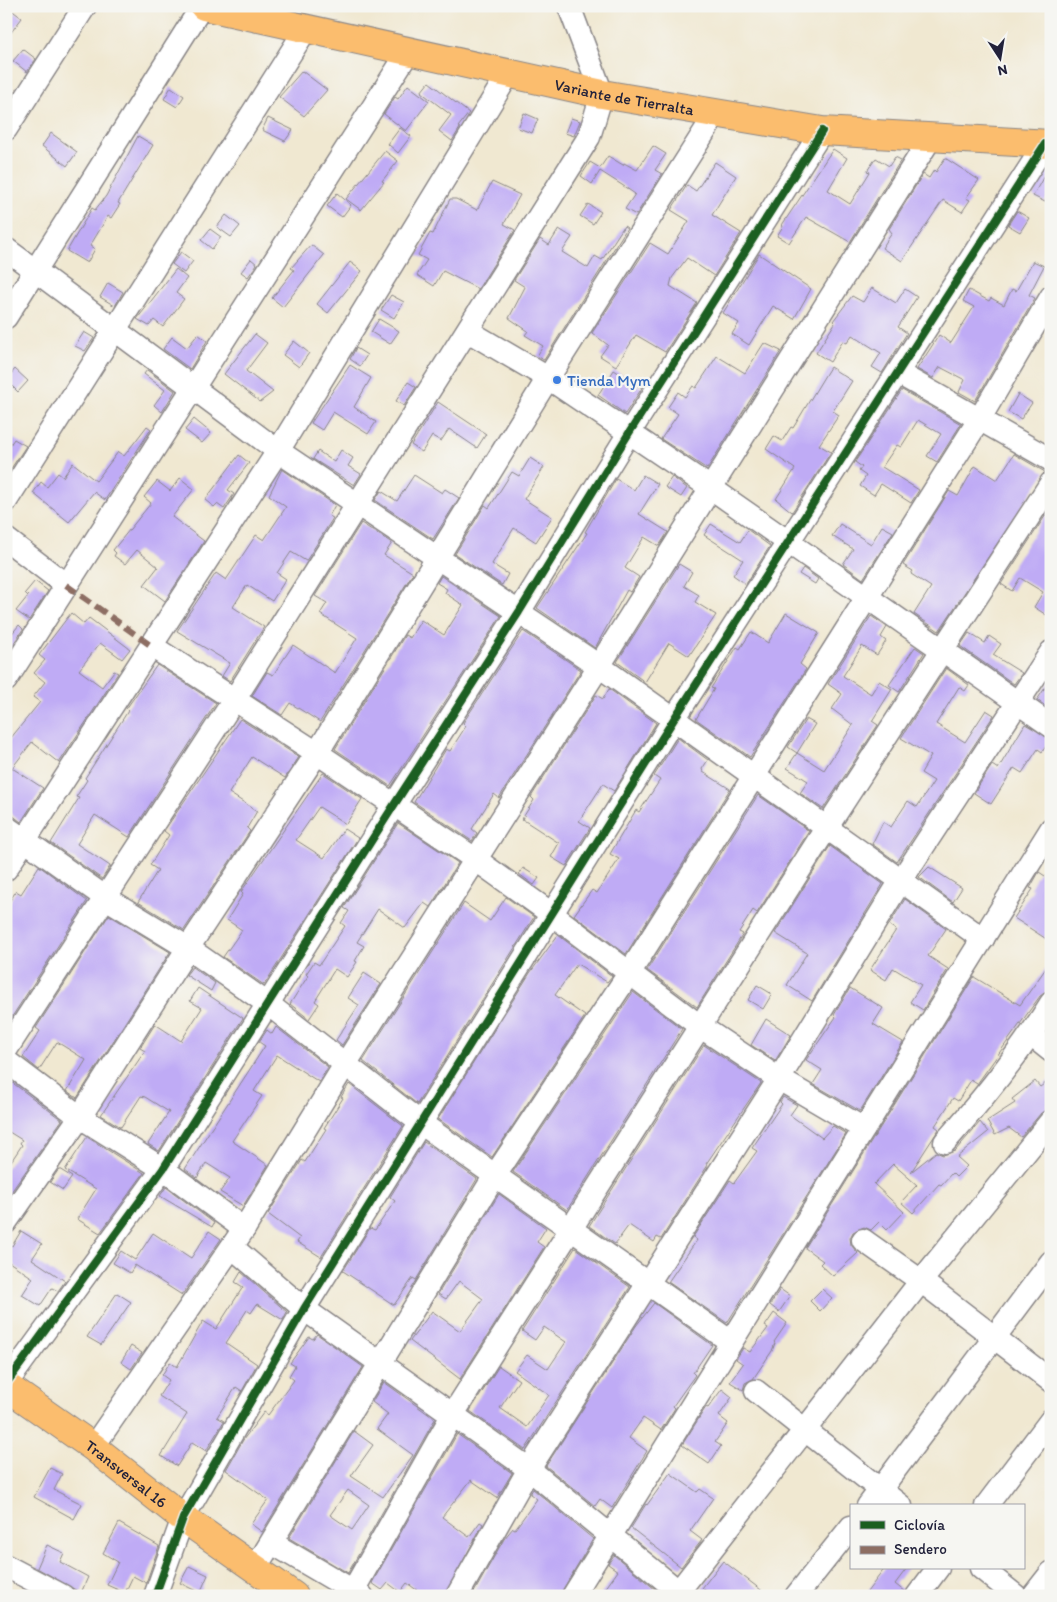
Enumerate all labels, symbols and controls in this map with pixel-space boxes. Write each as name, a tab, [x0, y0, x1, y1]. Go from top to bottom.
north arrow	[974, 32, 1024, 82]
text: N	[996, 61, 1009, 80]
street label: Variante de Tierralta	[553, 74, 696, 119]
place label: Tienda Mym	[567, 371, 651, 390]
marker: Tienda Mym	[551, 374, 563, 386]
street label: Transversal 16	[82, 1435, 171, 1512]
legend	[850, 1504, 1024, 1570]
text: Ciclovía	[894, 1516, 945, 1534]
text: Sendero	[894, 1540, 947, 1558]

